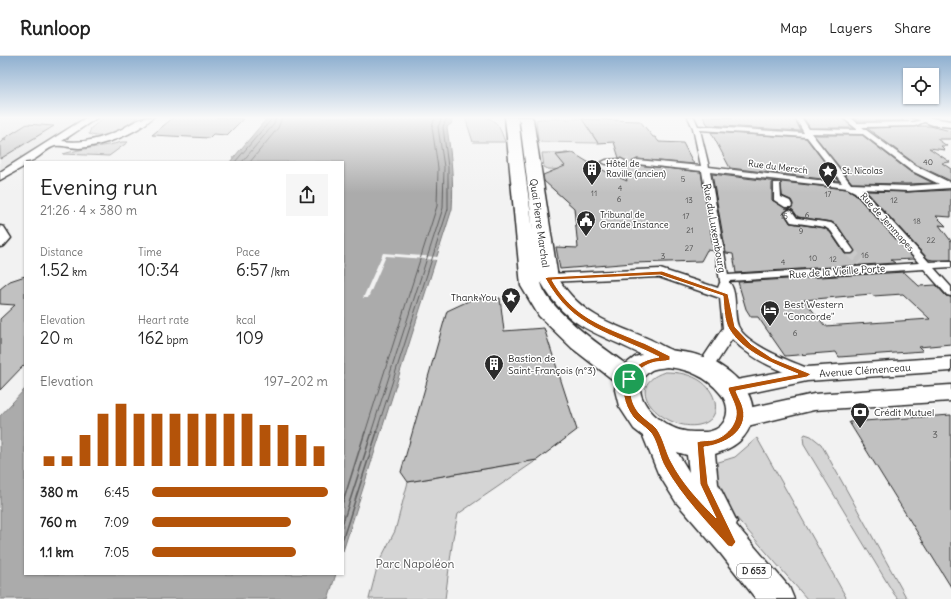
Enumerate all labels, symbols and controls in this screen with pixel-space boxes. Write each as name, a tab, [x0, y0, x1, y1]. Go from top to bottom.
text: Runloop	[20, 16, 91, 40]
text: Map	[780, 19, 807, 37]
text: Layers	[829, 19, 872, 37]
text: Share	[894, 19, 931, 37]
map controls	[903, 68, 939, 104]
button: locate	[903, 68, 939, 104]
street label: Rue du Mersch	[748, 157, 809, 176]
house number: 40	[923, 157, 933, 167]
building icon: Hôtel de Raville (ancien)	[581, 158, 603, 186]
place label: Hôtel de Raville (ancien)	[606, 158, 666, 179]
place icon: St. Nicolas	[817, 160, 839, 188]
place label: St. Nicolas	[842, 165, 883, 176]
text: Evening run	[40, 173, 158, 201]
button: share	[286, 174, 328, 216]
house number: 5	[681, 174, 686, 184]
street label: Quai Pierre Marchal	[527, 178, 552, 268]
street label: Rue du Luxembourg	[700, 182, 729, 274]
house number: 4	[618, 183, 623, 193]
house number: 11	[591, 188, 597, 198]
house number: 17	[824, 189, 832, 199]
street label: Rue de Jemmapes	[858, 190, 916, 253]
house number: 6	[617, 194, 622, 204]
house number: 13	[685, 195, 693, 205]
house number: 12	[890, 195, 898, 205]
text: 21:26 · 4 × 380 m	[40, 202, 137, 219]
public building icon: Tribunal de Grande Instance	[575, 209, 597, 237]
place label: Tribunal de Grande Instance	[600, 209, 669, 230]
house number: 6	[805, 210, 810, 220]
house number: 17	[682, 211, 690, 221]
house number: 15	[780, 211, 788, 221]
house number: 18	[913, 216, 921, 226]
house number: 21	[686, 225, 694, 235]
house number: 9	[799, 226, 804, 236]
house number: 22	[927, 235, 936, 245]
house number: 27	[685, 243, 693, 253]
text: Distance	[40, 245, 83, 259]
text: Time	[138, 245, 162, 259]
text: Pace	[236, 245, 260, 259]
house number: 16	[861, 250, 869, 260]
house number: 3	[661, 251, 666, 261]
house number: 10	[809, 253, 817, 263]
house number: 12	[829, 254, 837, 264]
house number: 4	[781, 257, 786, 267]
text: 1.52	[40, 259, 69, 281]
text: 10:34	[138, 259, 179, 281]
text: 6:57	[236, 259, 268, 281]
street label: Rue de la Vieille Porte	[789, 262, 886, 281]
text: km	[69, 265, 87, 279]
text: /km	[268, 265, 290, 279]
place icon: Thank You	[500, 286, 522, 314]
place label: Thank You	[451, 291, 497, 304]
place label: Best Western "Concorde"	[784, 298, 844, 323]
hotel icon: Best Western "Concorde"	[759, 299, 781, 327]
text: Elevation	[40, 313, 85, 327]
text: Heart rate	[138, 313, 189, 327]
text: kcal	[236, 313, 256, 327]
text: 20	[40, 327, 61, 349]
text: 162	[138, 327, 164, 349]
text: 109	[236, 327, 264, 349]
house number: 6	[793, 328, 798, 338]
text: m	[61, 333, 73, 347]
text: bpm	[164, 333, 188, 347]
place label: Bastion de Saint-François (n°3)	[508, 352, 596, 377]
building icon: Bastion de Saint-François (n°3)	[483, 353, 505, 381]
street label: Avenue Clémenceau	[819, 361, 911, 380]
pin	[612, 362, 646, 396]
icon: arrive	[618, 368, 640, 390]
text: Elevation	[40, 373, 93, 390]
text: 197–202 m	[264, 373, 328, 390]
bank icon: Crédit Mutuel	[849, 401, 871, 429]
place label: Crédit Mutuel	[874, 406, 934, 419]
house number: 3	[932, 428, 938, 441]
text: 380 m	[40, 484, 78, 501]
text: 6:45	[104, 484, 129, 501]
text: 760 m	[40, 514, 77, 531]
text: 7:09	[104, 514, 129, 531]
text: 1.1 km	[40, 544, 74, 561]
text: 7:05	[104, 544, 129, 561]
park label: Parc Napoléon	[375, 556, 455, 571]
road number: D 653	[737, 564, 771, 578]

